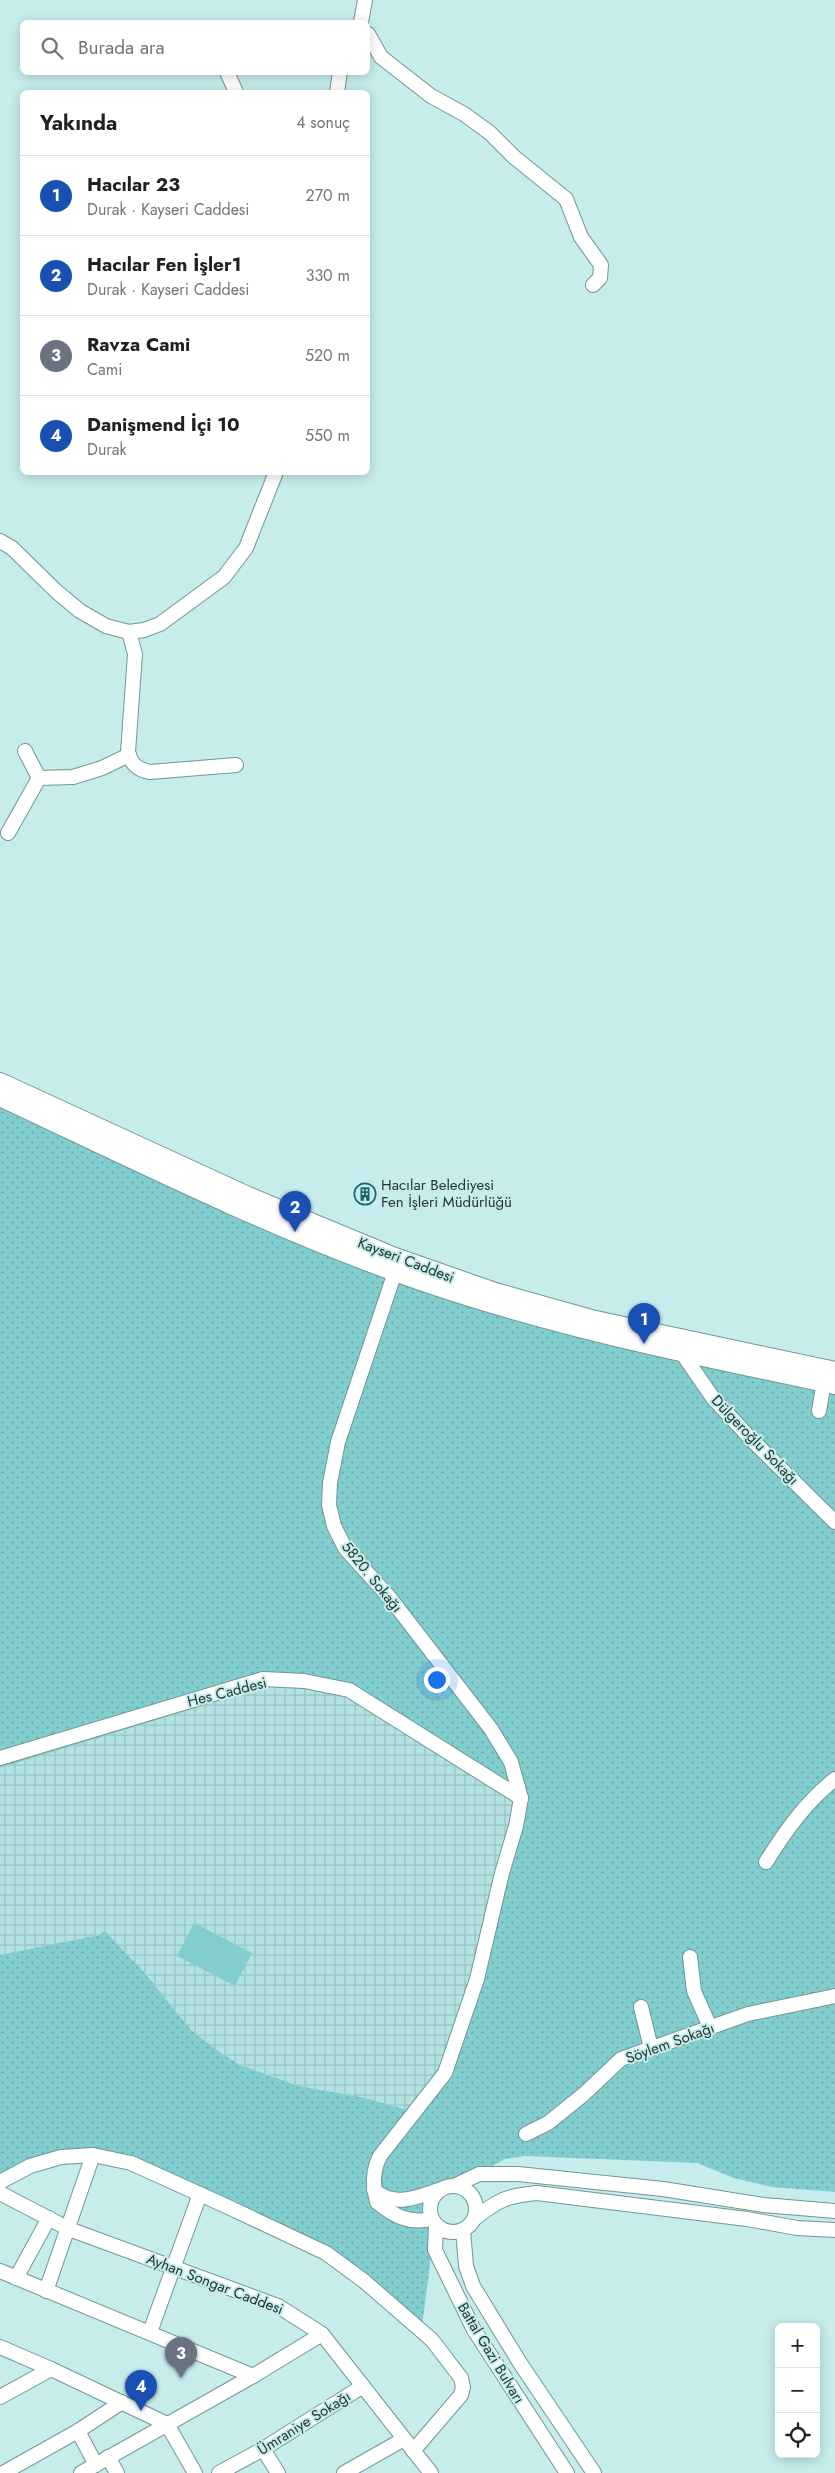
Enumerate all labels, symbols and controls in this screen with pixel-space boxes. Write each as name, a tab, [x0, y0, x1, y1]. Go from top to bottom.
search box	[20, 20, 370, 75]
icon: search	[38, 34, 66, 62]
text: Burada ara	[78, 34, 165, 61]
text: Yakında	[40, 108, 117, 138]
text: 4 sonuç	[296, 111, 350, 134]
text: Hacılar 23	[87, 171, 180, 198]
text: 1	[52, 184, 60, 207]
text: 270 m	[306, 184, 350, 207]
text: Durak · Kayseri Caddesi	[87, 198, 249, 221]
text: Hacılar Fen İşler1	[87, 251, 241, 278]
text: 2	[51, 264, 61, 287]
text: 330 m	[306, 264, 350, 287]
text: Durak · Kayseri Caddesi	[87, 278, 249, 301]
text: Ravza Cami	[87, 331, 190, 358]
text: 3	[51, 344, 61, 367]
text: 520 m	[305, 344, 350, 367]
text: Cami	[87, 358, 122, 381]
text: Danişmend İçi 10	[87, 411, 239, 438]
text: 4	[50, 424, 62, 447]
text: 550 m	[305, 424, 350, 447]
text: Durak	[87, 438, 127, 461]
place label: Hacılar Belediyesi Fen İşleri Müdürlüğü	[381, 1174, 512, 1213]
building icon: Hacılar Belediyesi Fen İşleri Müdürlüğü	[353, 1182, 377, 1206]
pin: 2	[279, 1191, 311, 1232]
street label: Kayseri Caddesi	[355, 1231, 457, 1289]
pin: 1	[628, 1303, 660, 1344]
street label: Dülgeroğlu Sokağı	[706, 1390, 804, 1490]
street label: 5820. Sokağı	[336, 1537, 408, 1617]
your location	[424, 1667, 450, 1693]
street label: Hes Caddesi	[185, 1671, 269, 1713]
street label: Söylem Sokağı	[623, 2017, 717, 2069]
street label: Ayhan Songar Caddesi	[143, 2248, 287, 2320]
street label: Battal Gazi Bulvarı	[452, 2298, 530, 2408]
map controls	[775, 2323, 820, 2458]
button: +	[775, 2323, 820, 2368]
pin: 3	[165, 2337, 197, 2378]
button: −	[775, 2368, 820, 2413]
pin: 4	[125, 2370, 157, 2411]
street label: Ümraniye Sokağı	[253, 2385, 355, 2461]
button: locate	[775, 2413, 820, 2458]

